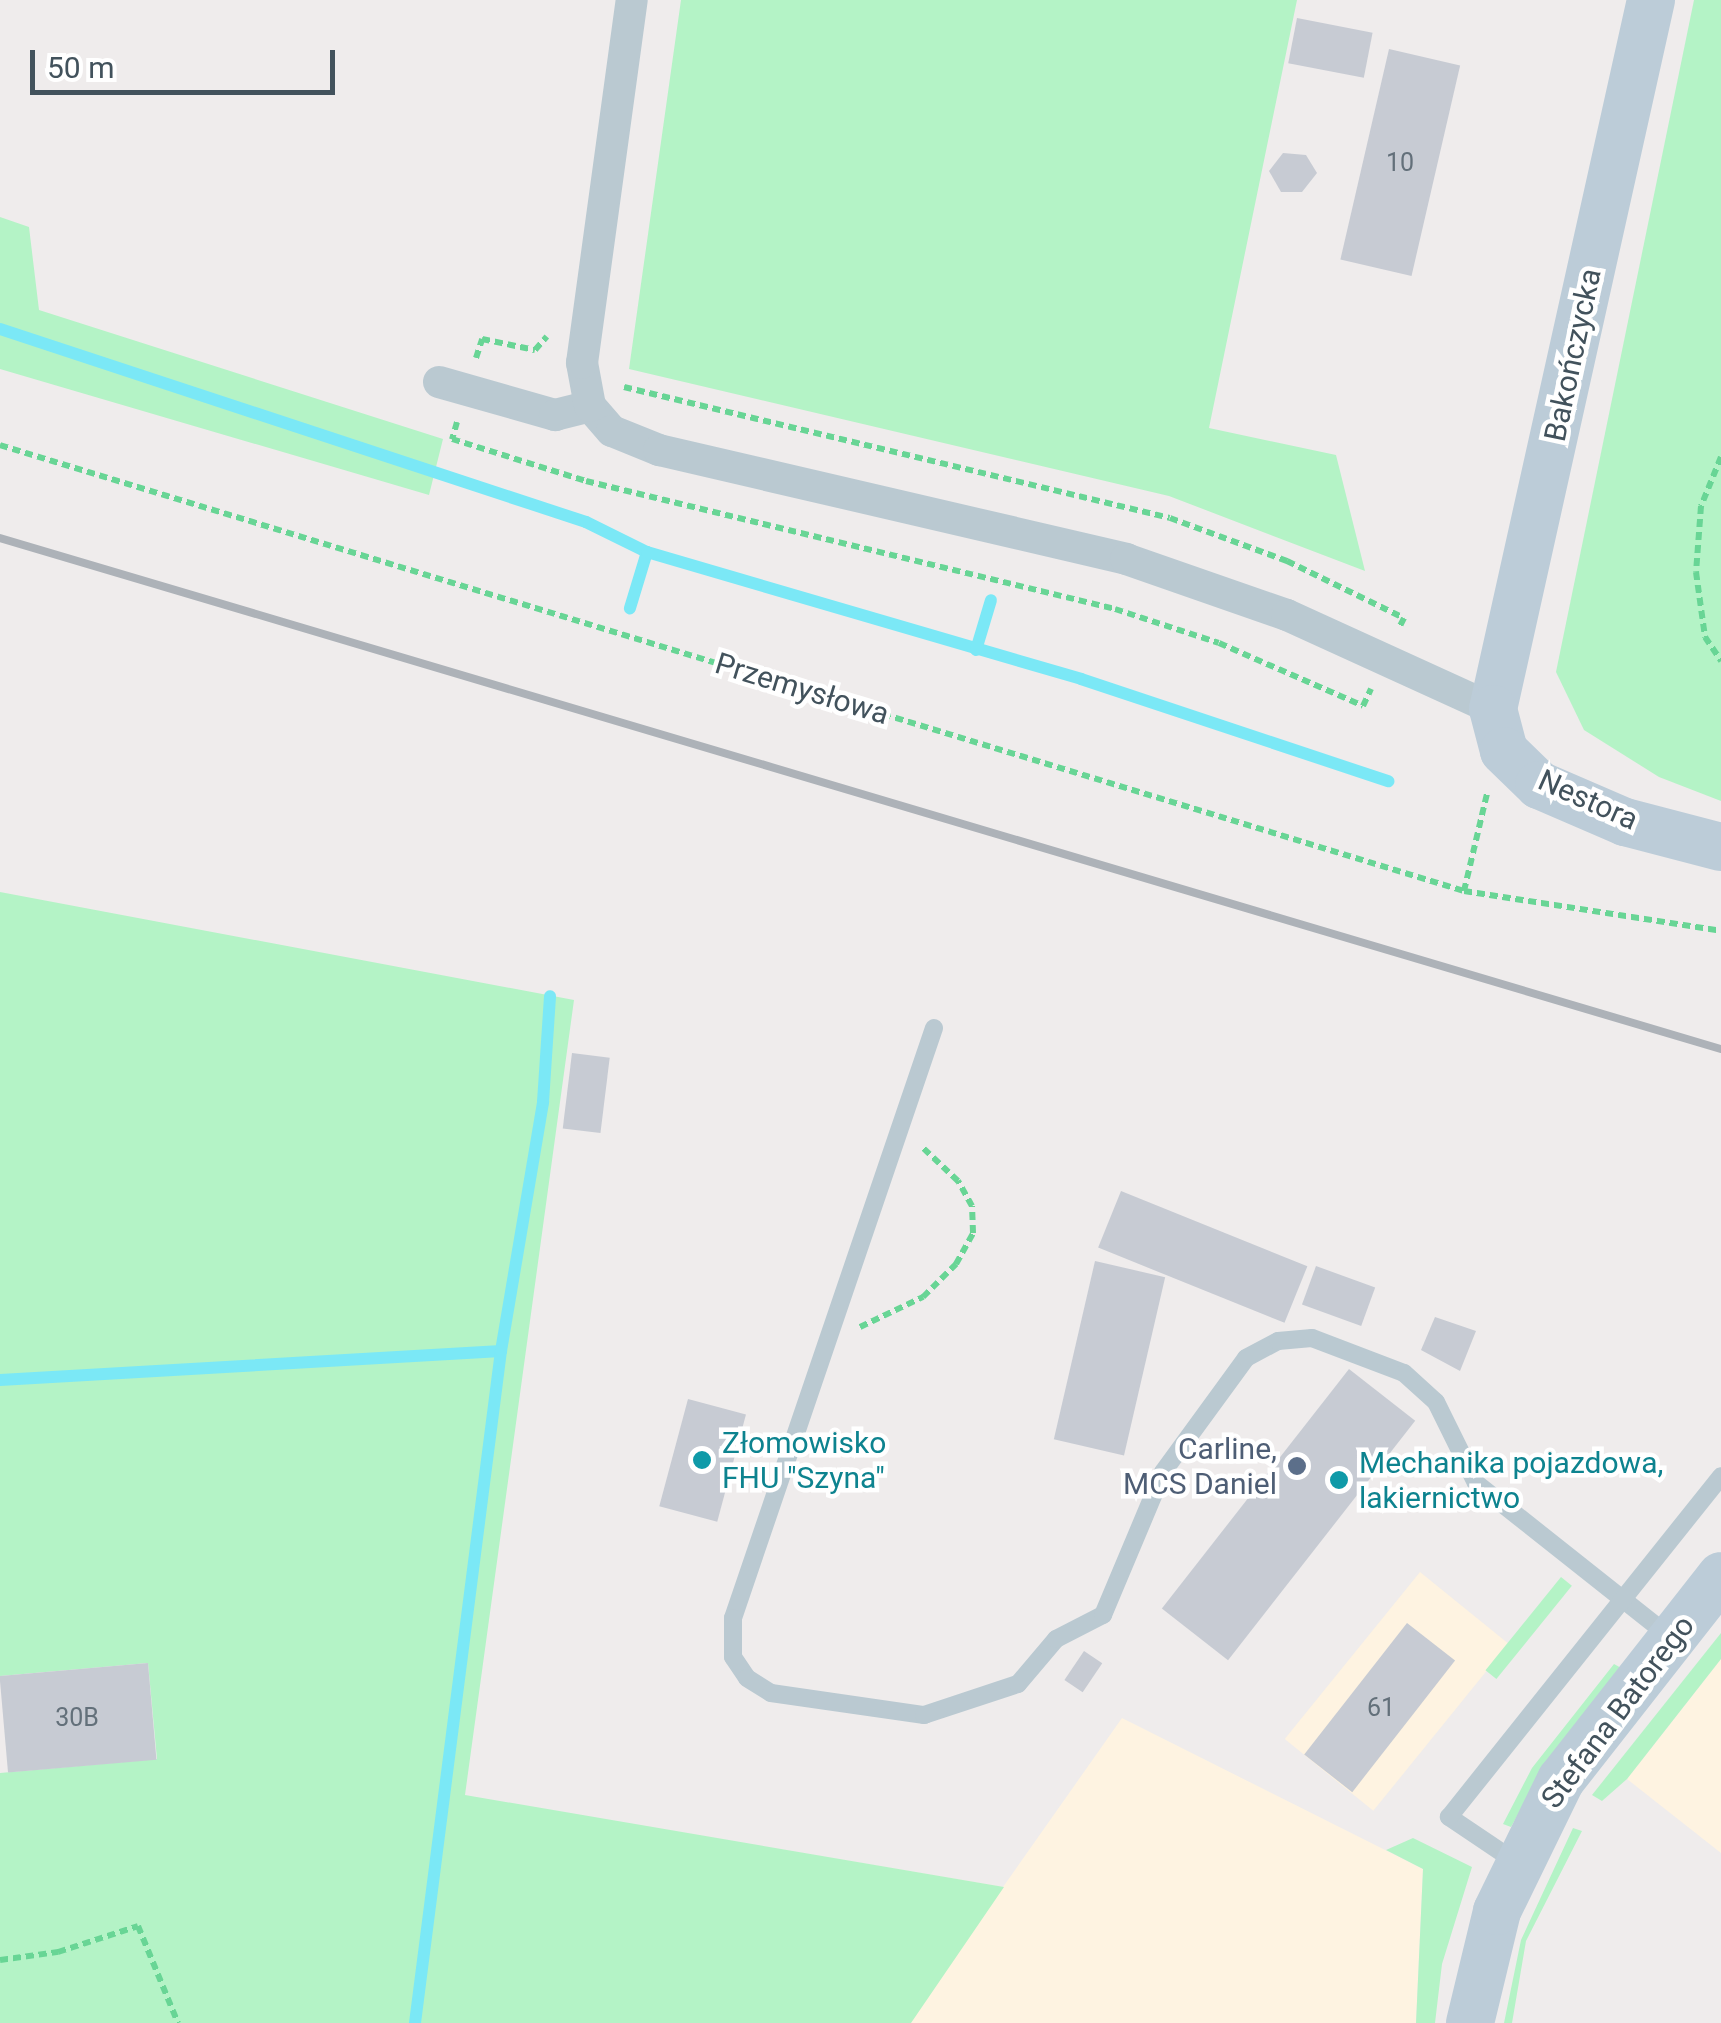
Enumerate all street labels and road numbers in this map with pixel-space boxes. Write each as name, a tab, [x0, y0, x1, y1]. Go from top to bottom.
street label: Bakończycka	[1537, 265, 1609, 445]
street label: Przemysłowa	[711, 646, 893, 732]
street label: Nestora	[1533, 762, 1643, 838]
street label: Stefana Batorego	[1534, 1609, 1702, 1815]

